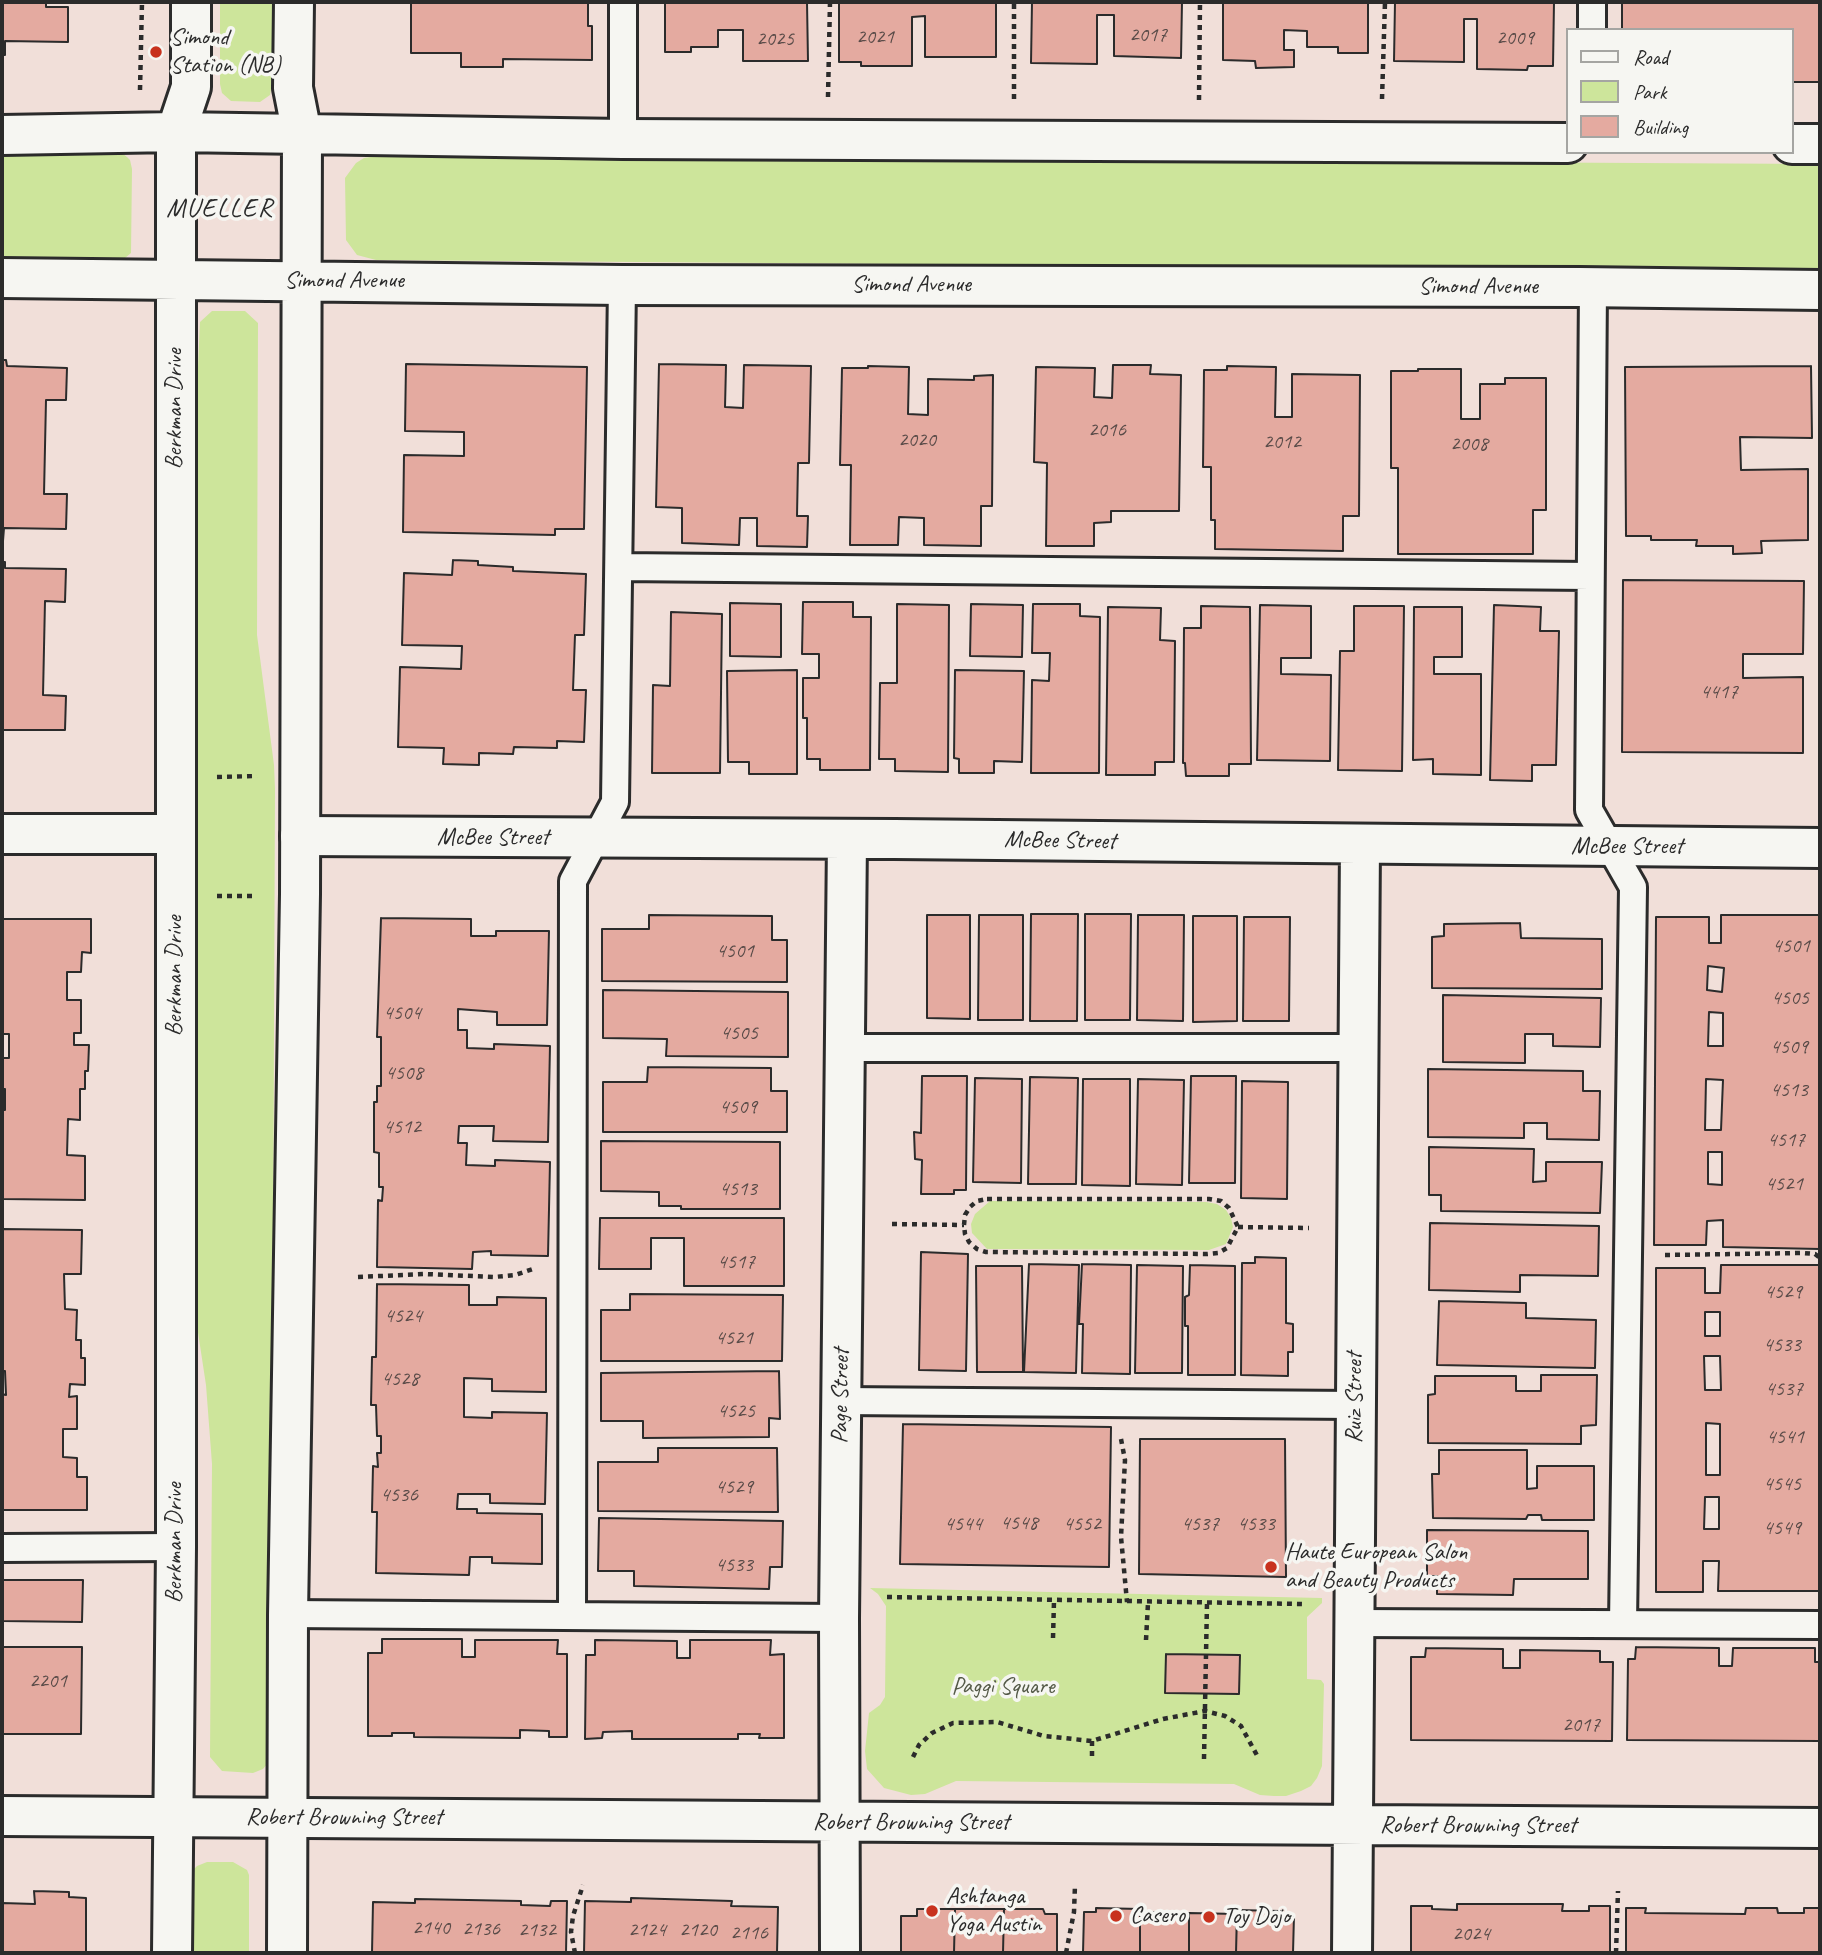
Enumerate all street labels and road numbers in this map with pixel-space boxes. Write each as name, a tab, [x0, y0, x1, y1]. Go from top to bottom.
street label: Simond Avenue	[284, 267, 404, 295]
street label: Simond Avenue	[851, 271, 971, 299]
street label: Simond Avenue	[1418, 273, 1538, 301]
street label: Berkman Drive	[161, 349, 189, 469]
street label: McBee Street	[437, 824, 549, 852]
street label: McBee Street	[1004, 826, 1116, 856]
street label: McBee Street	[1571, 833, 1683, 861]
street label: Berkman Drive	[161, 916, 189, 1036]
street label: Page Street	[826, 1348, 856, 1444]
street label: Ruiz Street	[1341, 1352, 1369, 1444]
street label: Berkman Drive	[161, 1483, 189, 1603]
street label: Robert Browning Street	[246, 1804, 442, 1832]
street label: Robert Browning Street	[813, 1809, 1009, 1837]
street label: Robert Browning Street	[1380, 1812, 1576, 1840]

